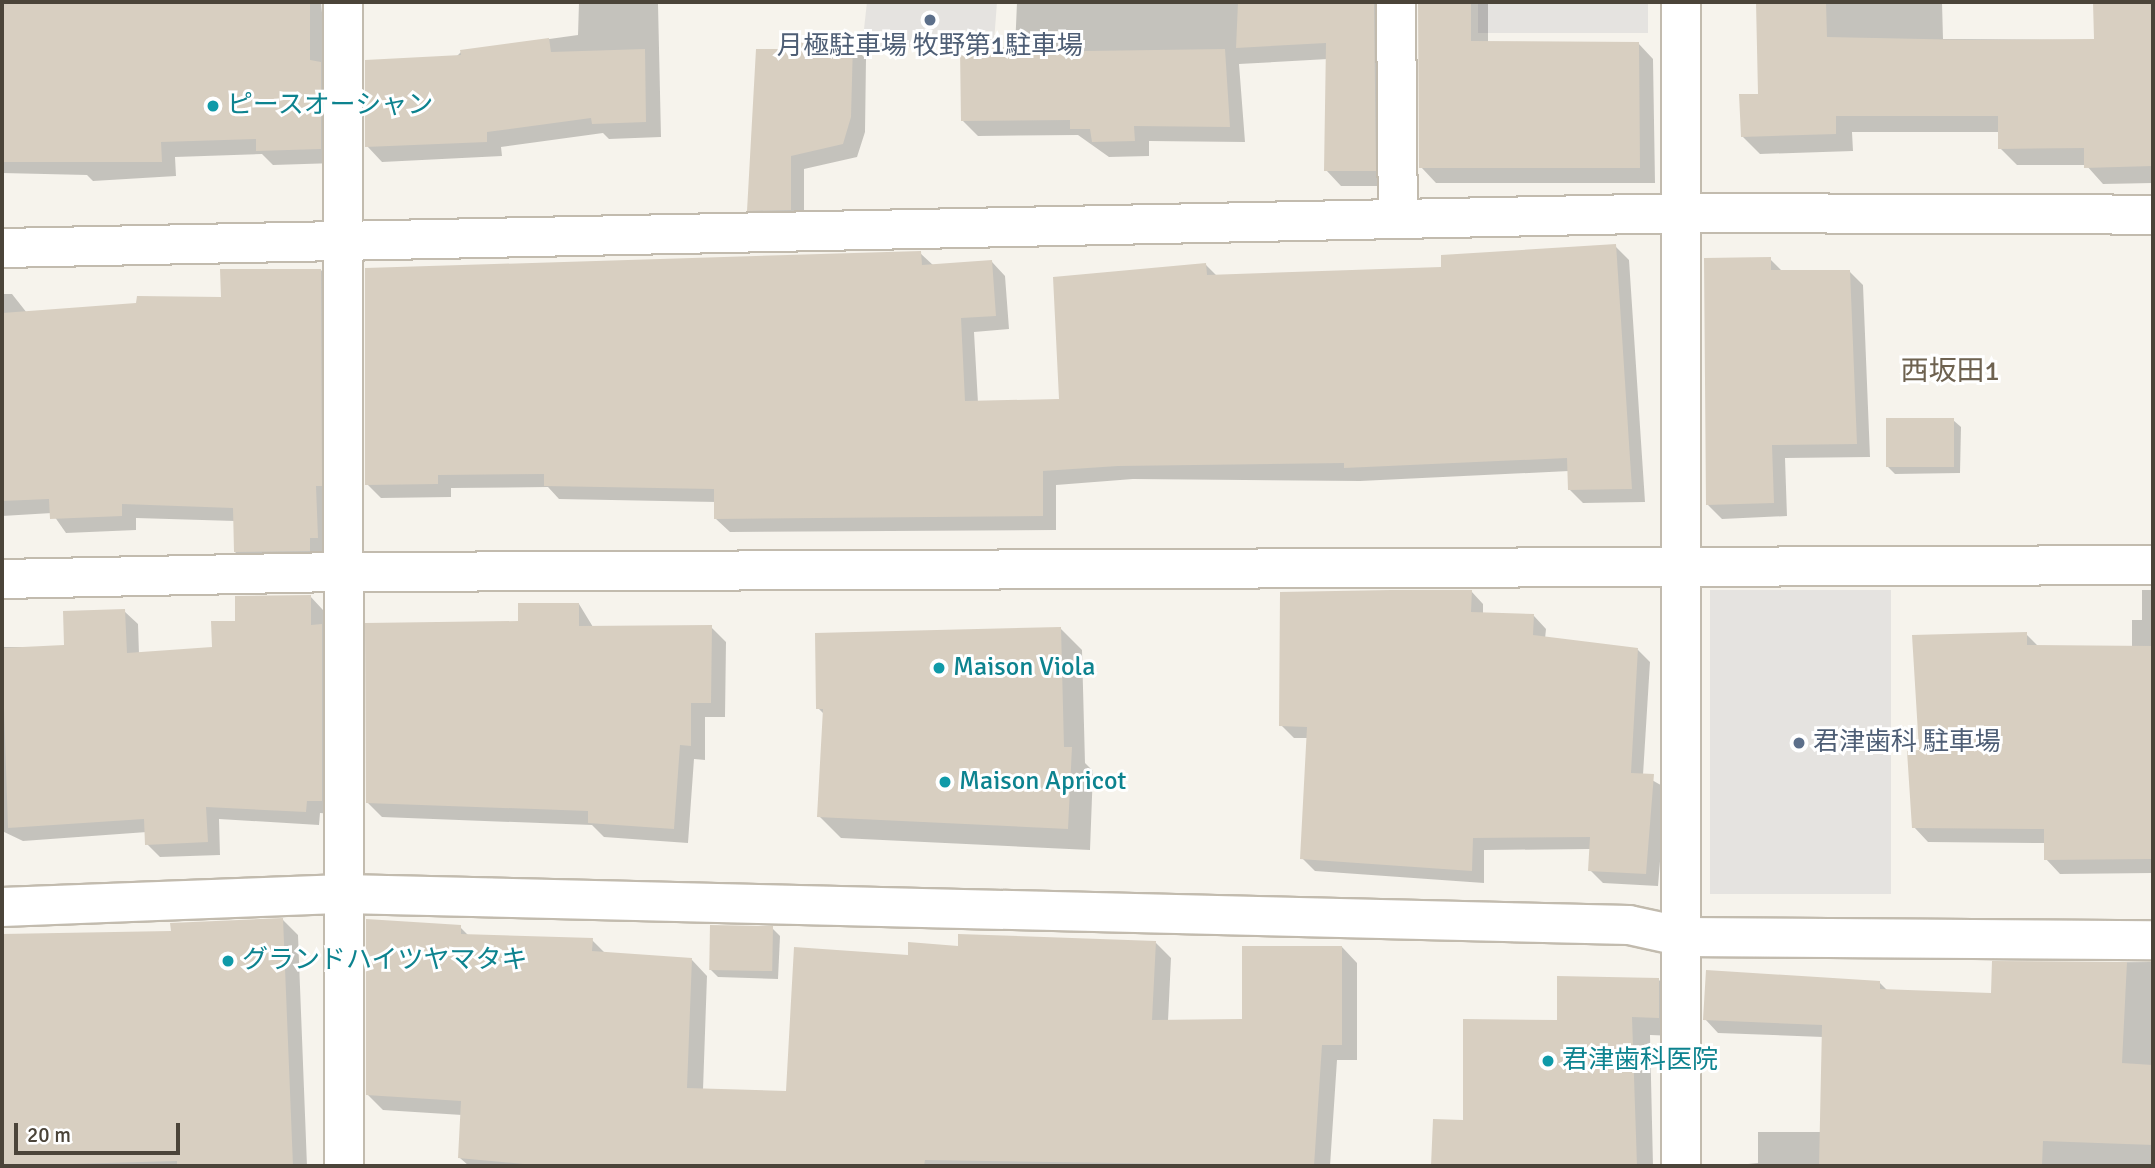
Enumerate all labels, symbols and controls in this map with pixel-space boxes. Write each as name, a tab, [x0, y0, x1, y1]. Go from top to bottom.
marker: 月極駐車場 牧野第1駐車場	[922, 12, 938, 28]
place label: 月極駐車場 牧野第1駐車場	[777, 31, 1083, 63]
place label: ピースオーシャン	[227, 90, 435, 122]
marker: ピースオーシャン	[205, 98, 221, 114]
district label: 西坂田1	[1900, 354, 2000, 388]
place label: Maison Viola	[953, 652, 1095, 684]
marker: Maison Viola	[931, 660, 947, 676]
place label: 君津歯科 駐車場	[1813, 727, 2001, 759]
marker: 君津歯科 駐車場	[1791, 735, 1807, 751]
place label: Maison Apricot	[959, 766, 1126, 798]
marker: Maison Apricot	[937, 774, 953, 790]
place label: グランドハイツヤマタキ	[242, 945, 528, 977]
marker: グランドハイツヤマタキ	[220, 953, 236, 969]
place label: 君津歯科医院	[1562, 1045, 1718, 1077]
marker: 君津歯科医院	[1540, 1053, 1556, 1069]
scale bar	[18, 1108, 184, 1152]
text: 20 m	[27, 1122, 71, 1148]

